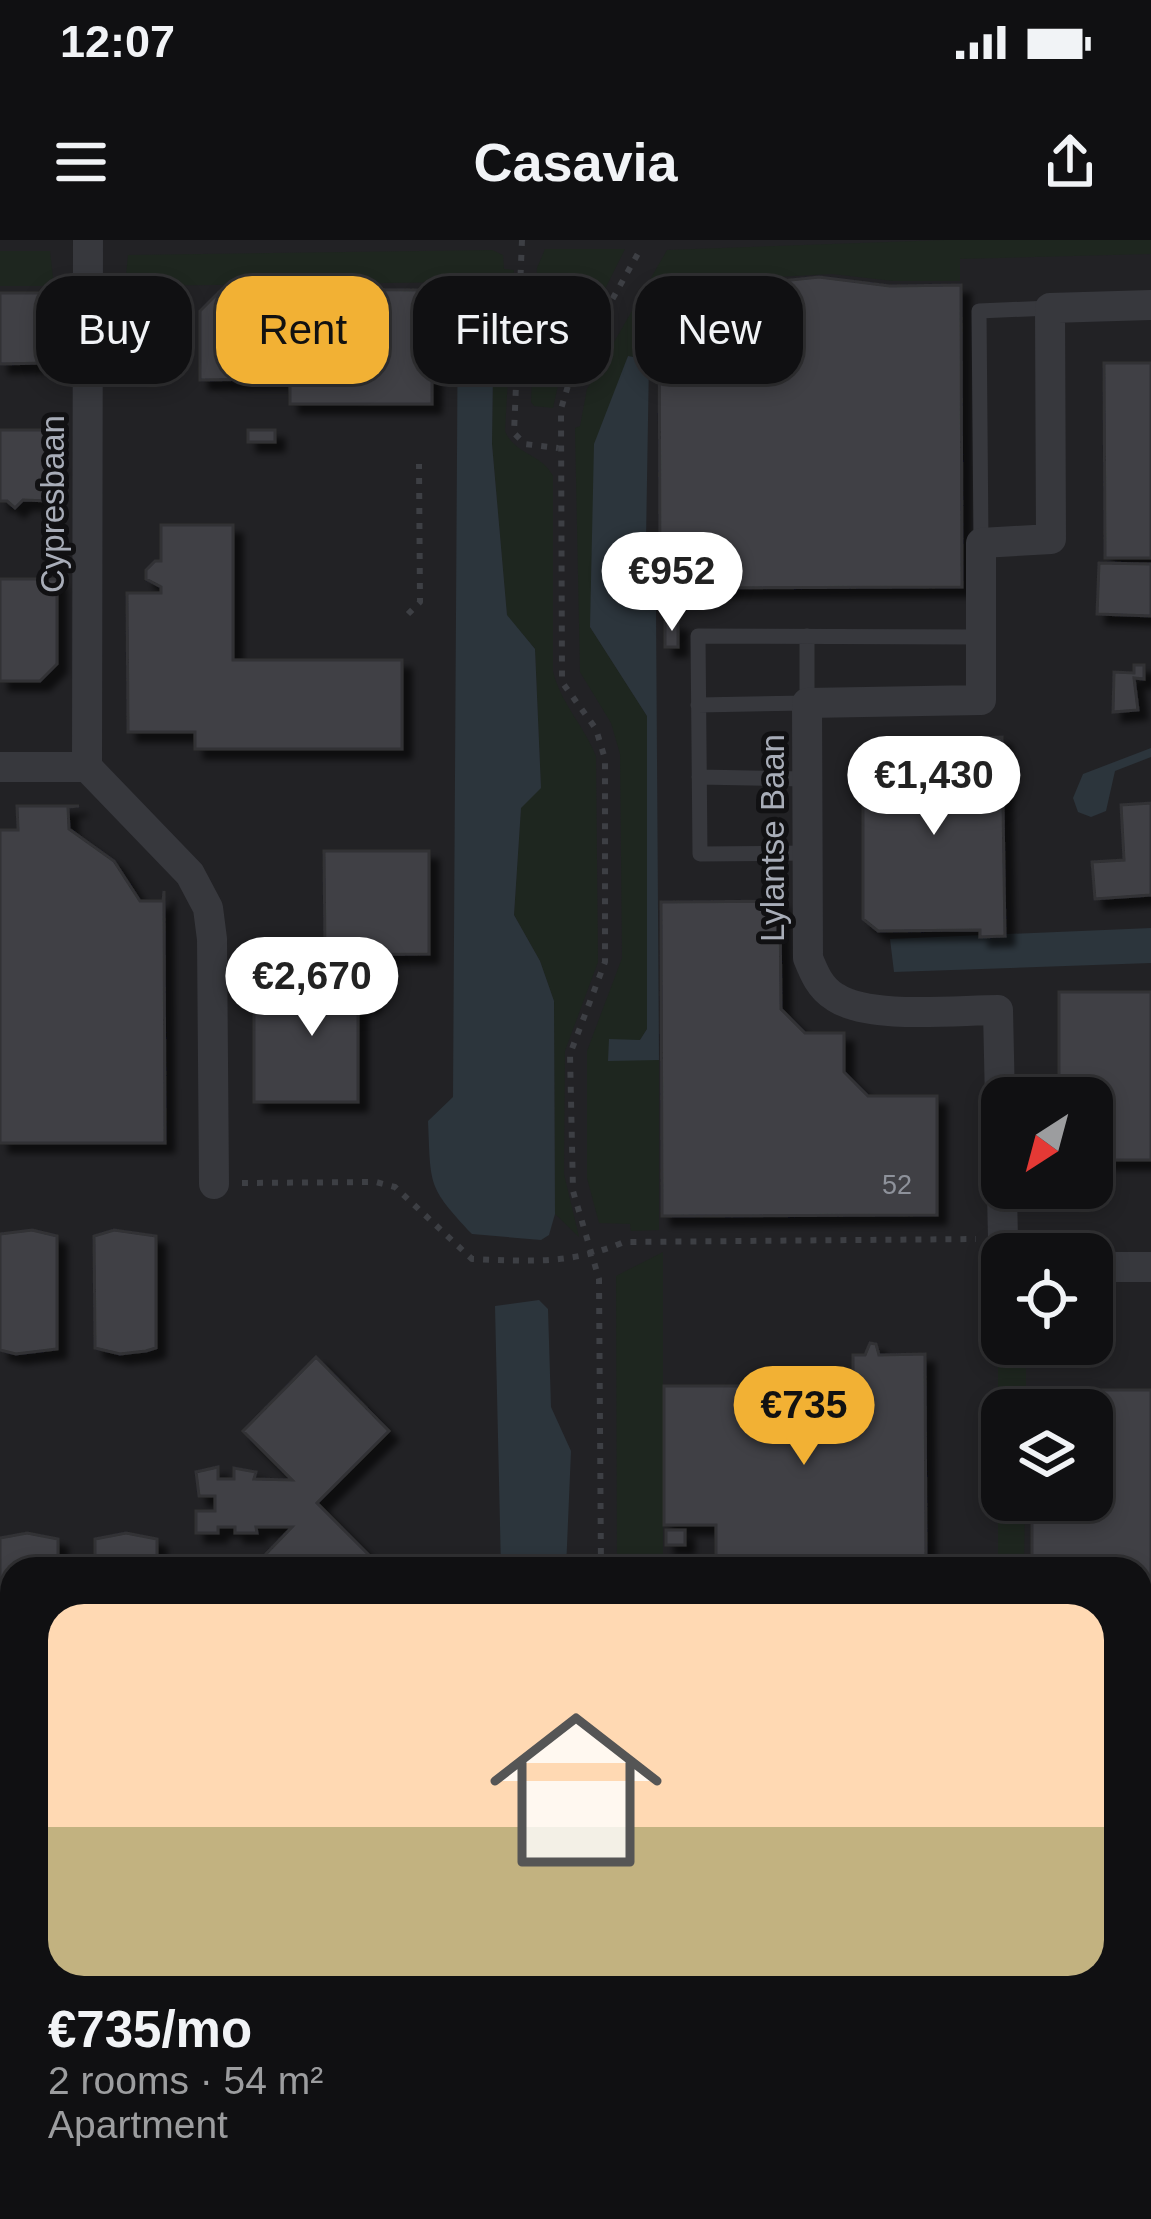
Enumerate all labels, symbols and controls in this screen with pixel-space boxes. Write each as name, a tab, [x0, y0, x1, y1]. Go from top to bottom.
text: 12:07	[60, 16, 175, 67]
icon: menu	[48, 129, 114, 195]
icon: share	[1037, 129, 1103, 195]
text: Casavia	[473, 132, 678, 192]
chip: Buy	[36, 276, 192, 384]
chip: Rent	[216, 276, 389, 384]
chip: Filters	[413, 276, 611, 384]
chip: New	[635, 276, 803, 384]
street label: Cypresbaan	[34, 415, 71, 593]
pin: €952	[601, 532, 743, 634]
text: €952	[629, 549, 715, 592]
street label: Lylantse Baan	[754, 734, 791, 942]
pin: €1,430	[836, 736, 1032, 838]
text: €1,430	[874, 753, 994, 796]
pin: €2,670	[214, 937, 410, 1039]
text: €2,670	[252, 954, 372, 997]
north arrow	[981, 1077, 1113, 1209]
map controls	[981, 1077, 1113, 1521]
house number: 52	[882, 1170, 912, 1200]
button: locate	[981, 1233, 1113, 1365]
pin: €735	[733, 1366, 875, 1468]
text: €735	[761, 1383, 847, 1426]
button: layers	[981, 1389, 1113, 1521]
icon: home	[468, 1682, 684, 1898]
text: €735/mo	[48, 2001, 252, 2058]
text: 2 rooms · 54 m²	[48, 2059, 323, 2102]
text: Apartment	[48, 2103, 228, 2146]

